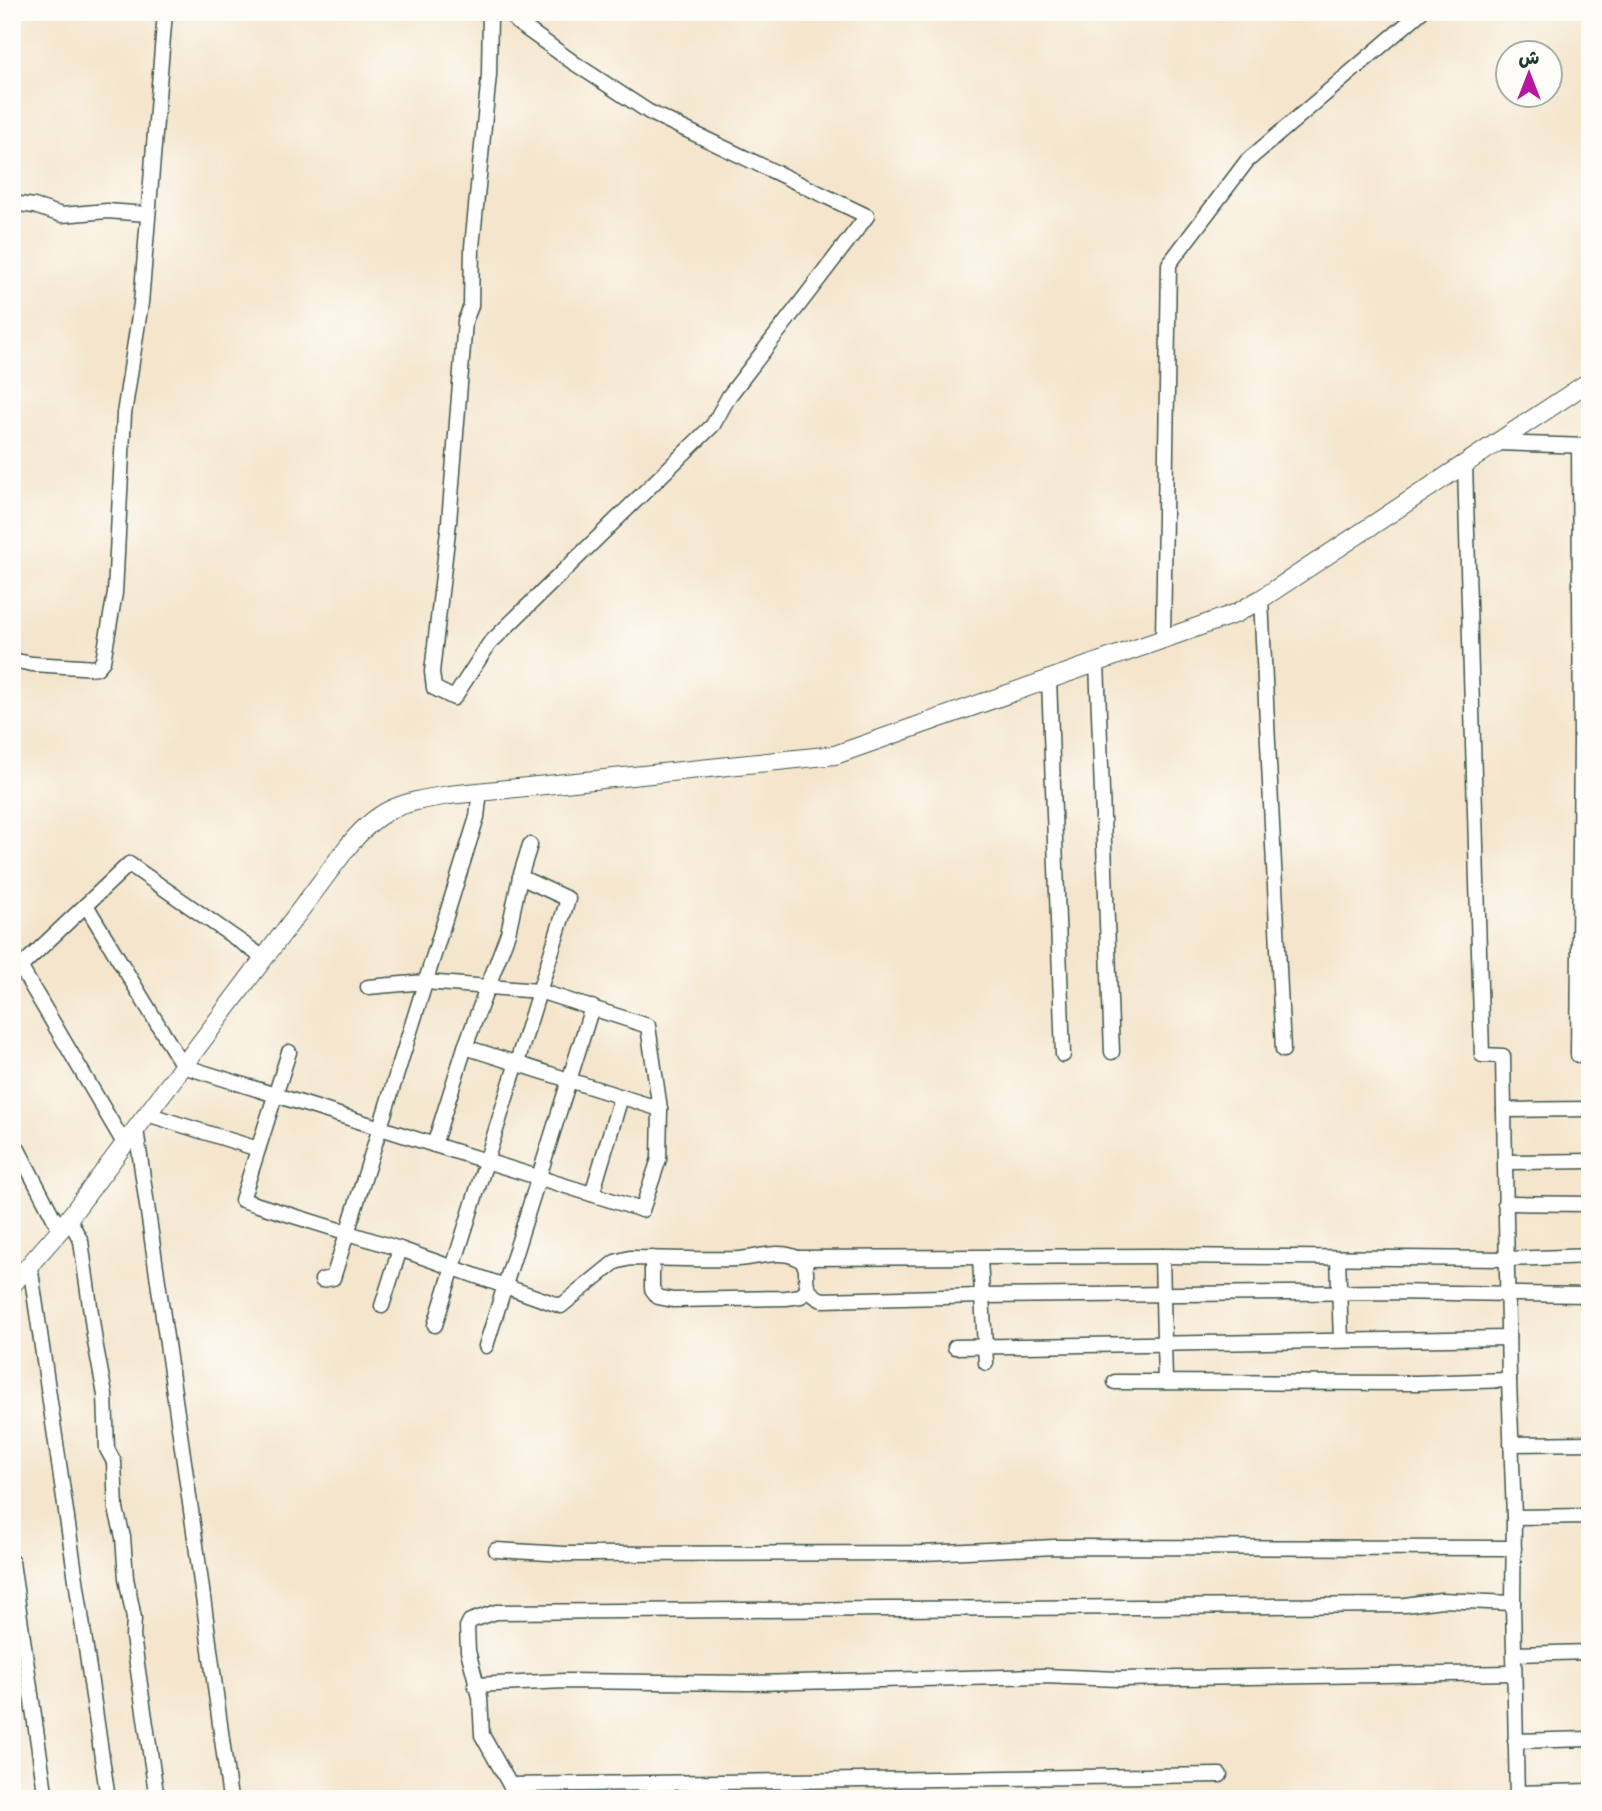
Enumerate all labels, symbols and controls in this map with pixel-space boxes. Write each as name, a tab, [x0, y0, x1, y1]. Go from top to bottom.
north arrow	[1494, 38, 1564, 108]
text: ش	[1519, 47, 1540, 69]

